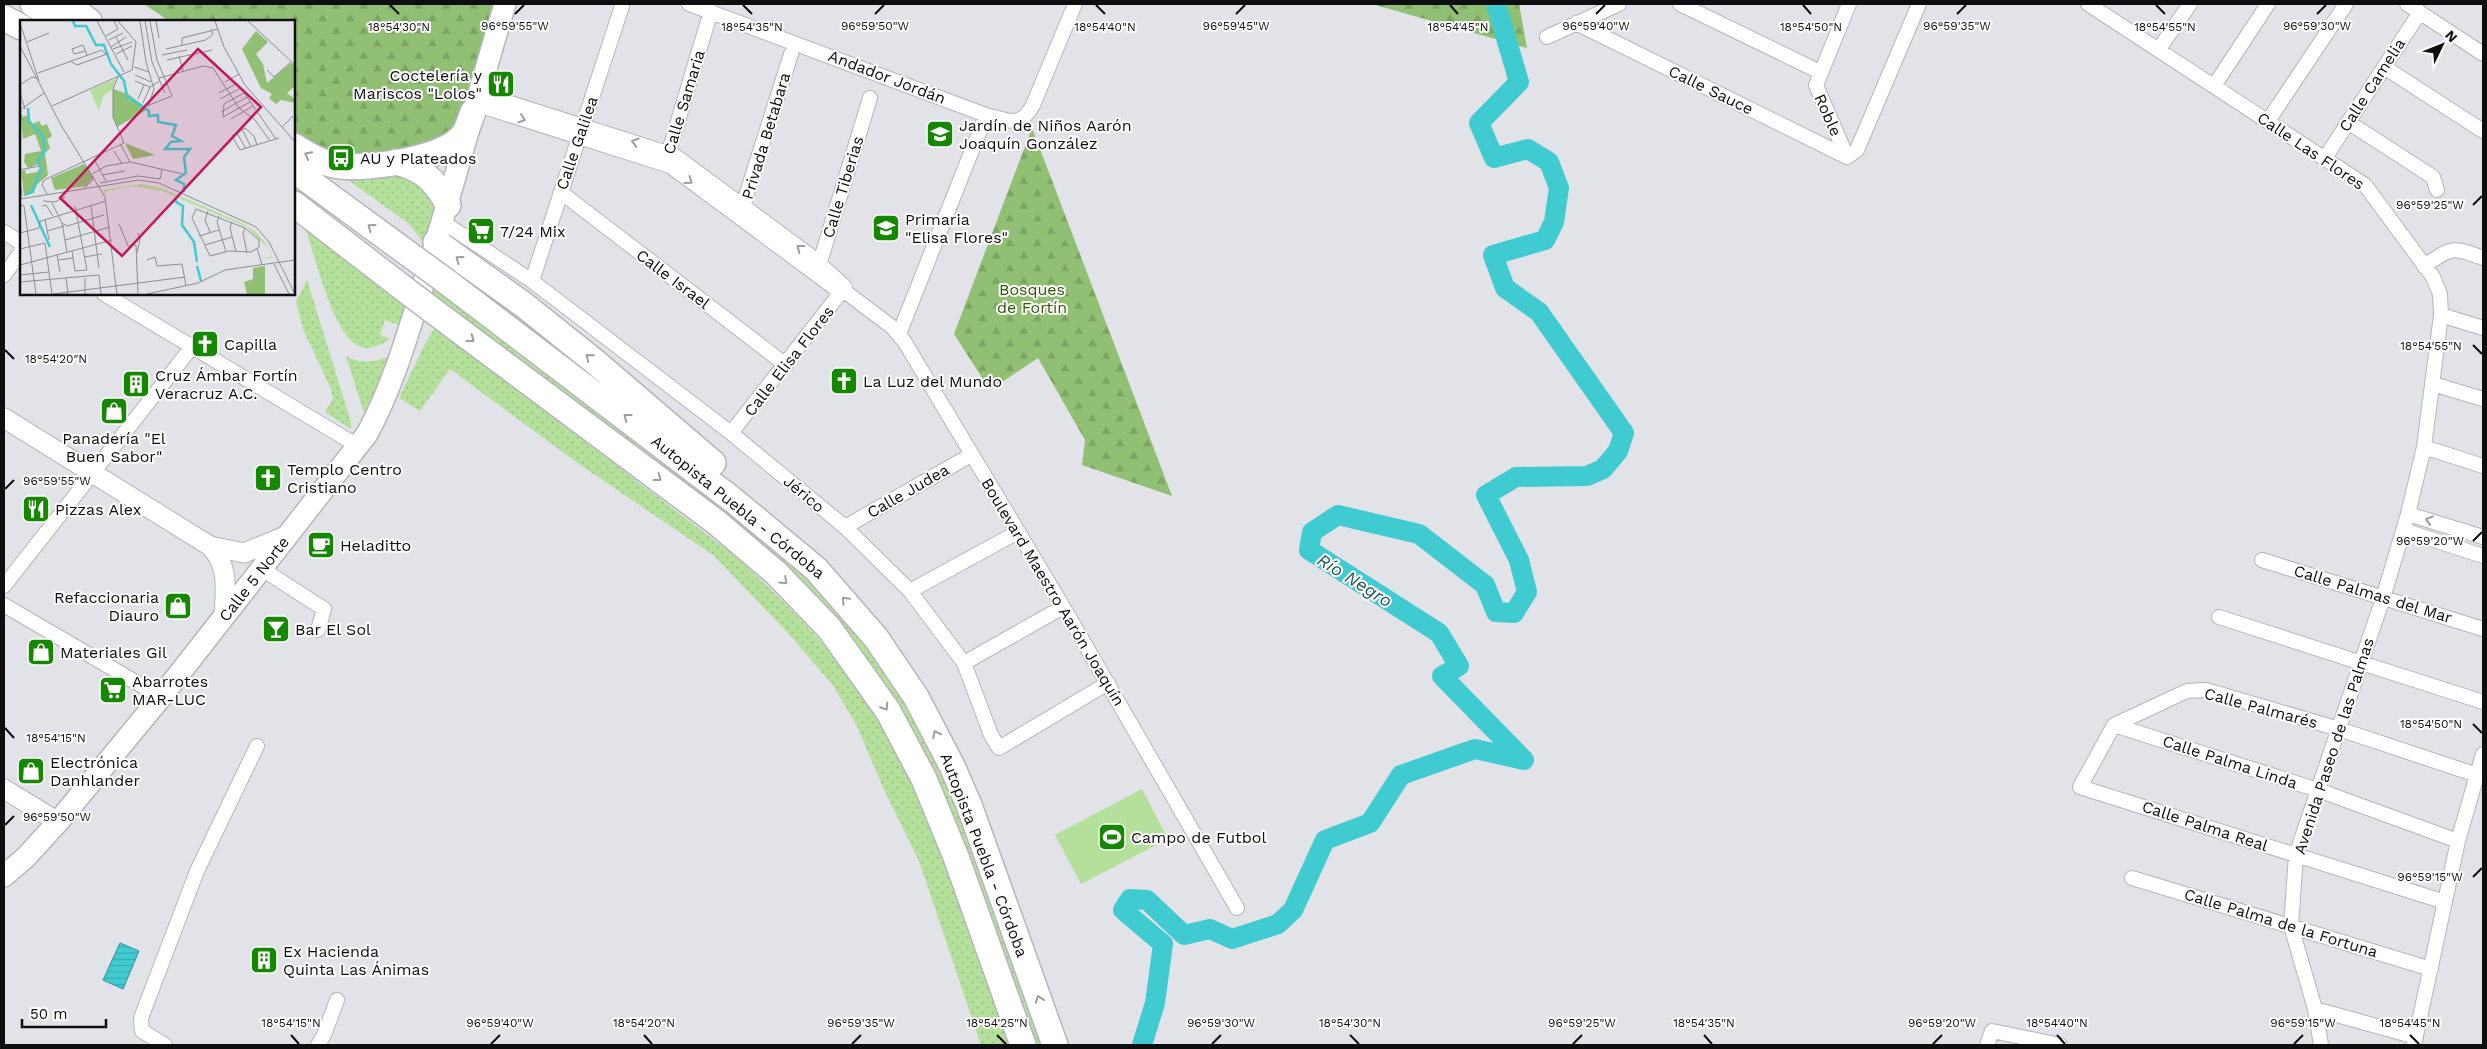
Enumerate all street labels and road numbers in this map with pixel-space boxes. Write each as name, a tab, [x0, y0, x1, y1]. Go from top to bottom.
street label: Calle Camelia	[2335, 35, 2409, 135]
street label: Andador Jordán	[826, 46, 948, 108]
street label: Calle Samaria	[659, 48, 709, 156]
street label: Calle Sauce	[1666, 61, 1756, 119]
street label: Privada Betabara	[738, 70, 794, 202]
street label: Roble	[1810, 91, 1846, 139]
street label: Calle Galilea	[552, 94, 602, 192]
street label: Calle Las Flores	[2254, 108, 2368, 194]
street label: Calle Tiberias	[819, 134, 867, 240]
street label: Calle Israel	[633, 245, 714, 313]
street label: Calle Elisa Flores	[740, 302, 838, 420]
street label: Autopista Puebla - Córdoba	[648, 431, 828, 583]
street label: Calle Judea	[864, 460, 952, 522]
street label: Jérico	[780, 471, 828, 517]
street label: Boulevard Maestro Aarón Joaquín	[977, 475, 1129, 709]
street label: Calle 5 Norte	[215, 533, 293, 625]
street label: Calle Palmas del Mar	[2292, 561, 2455, 627]
street label: Avenida Paseo de las Palmas	[2290, 635, 2378, 857]
street label: Calle Palmarés	[2202, 684, 2320, 732]
street label: Calle Palma Linda	[2160, 731, 2300, 793]
street label: Autopista Puebla - Córdoba	[936, 750, 1032, 960]
street label: Calle Palma Real	[2140, 797, 2270, 855]
street label: Calle Palma de la Fortuna	[2182, 884, 2380, 962]

